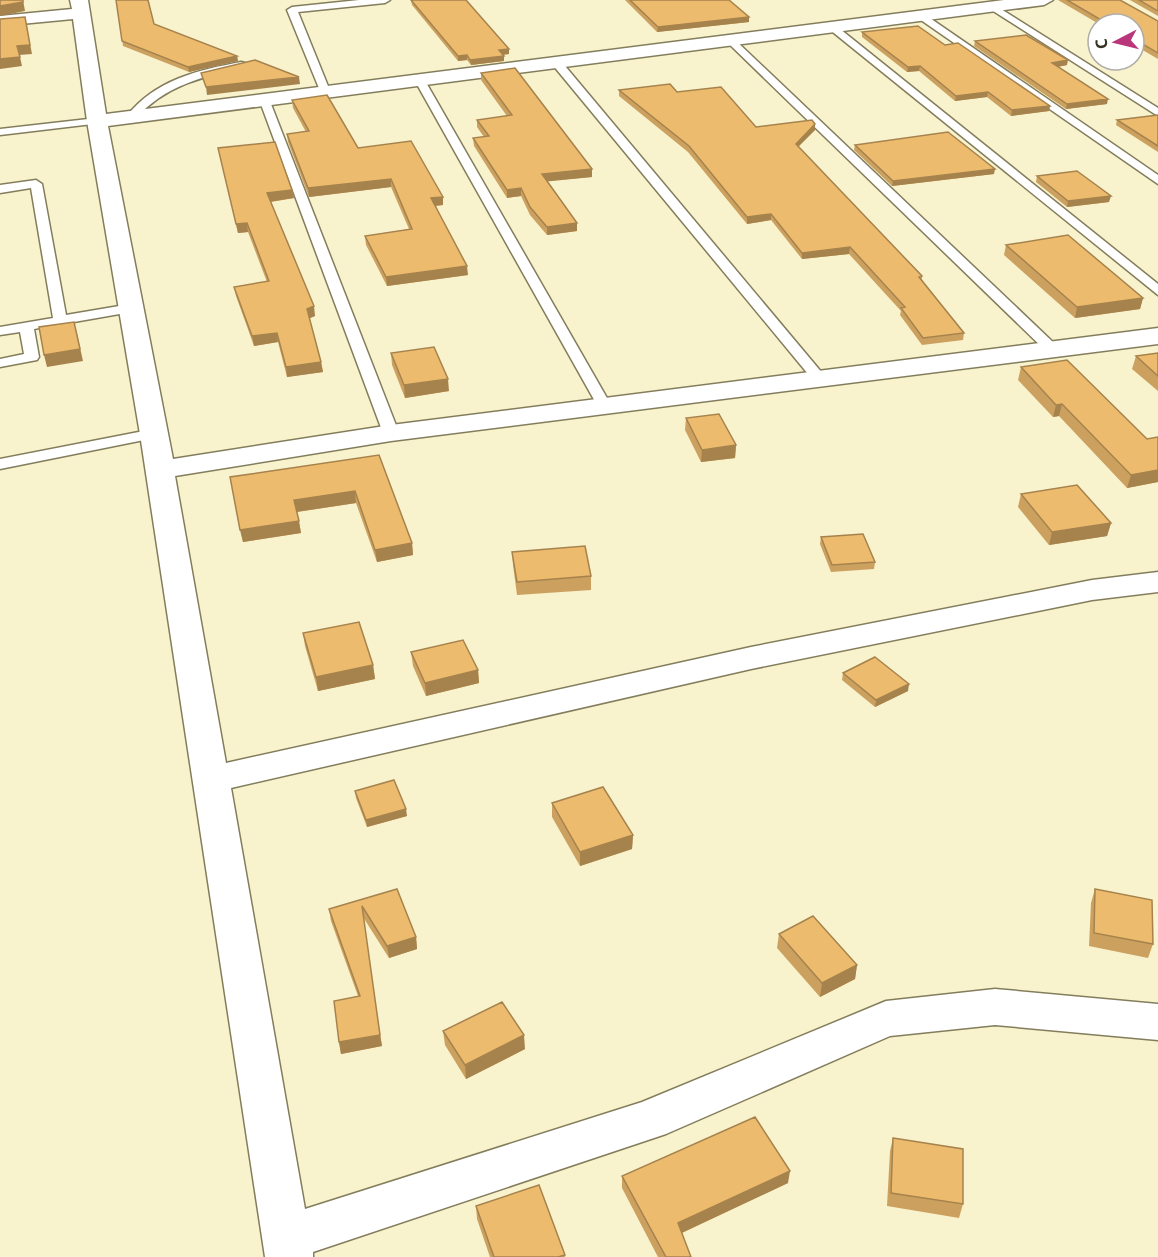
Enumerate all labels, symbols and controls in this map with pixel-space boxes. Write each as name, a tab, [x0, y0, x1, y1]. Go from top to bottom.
north arrow	[1086, 12, 1146, 72]
text: С	[1090, 37, 1113, 50]

